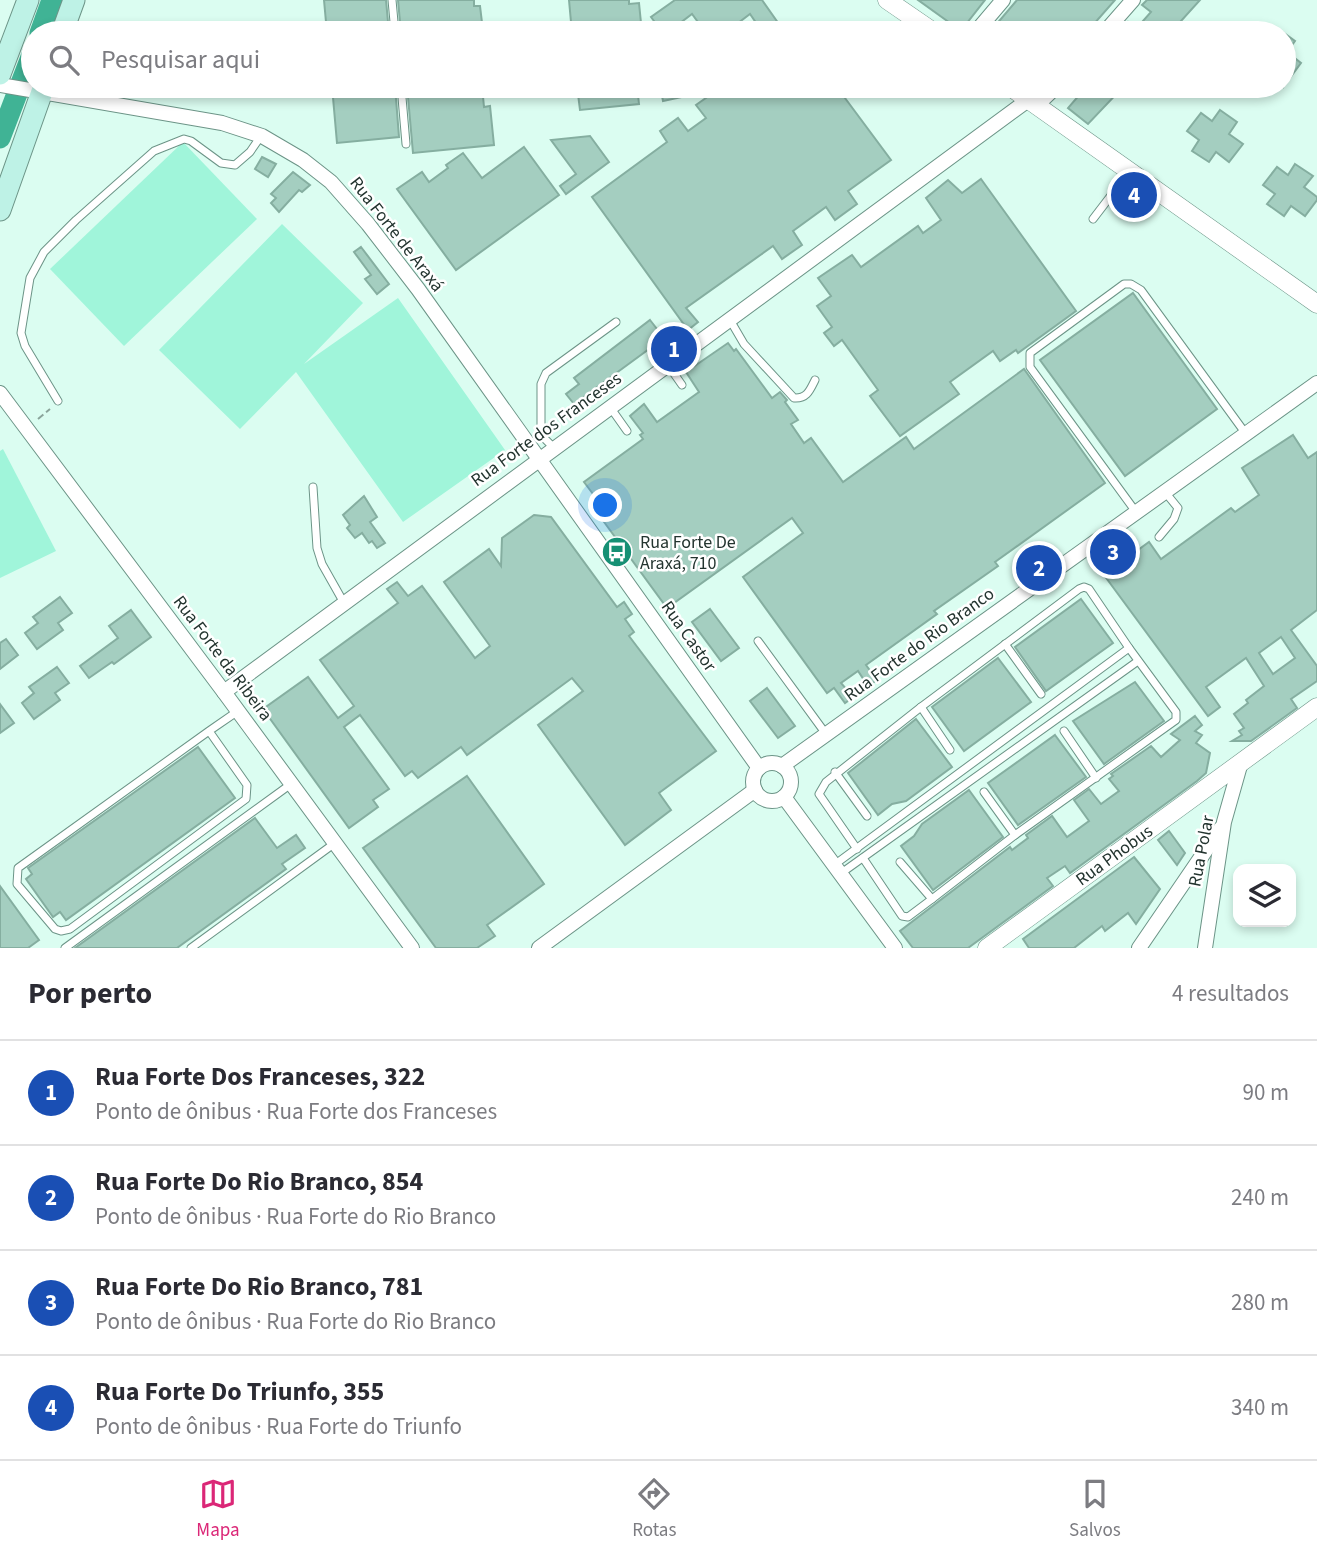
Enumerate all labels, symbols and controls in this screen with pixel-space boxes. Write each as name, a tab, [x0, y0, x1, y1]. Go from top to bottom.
search box	[21, 21, 1296, 98]
icon: search	[45, 41, 83, 79]
text: Pesquisar aqui	[101, 41, 260, 78]
pin: 4	[1111, 169, 1157, 221]
street label: Rua Forte de Araxá	[344, 172, 449, 297]
pin: 1	[651, 323, 697, 375]
street label: Rua Forte dos Franceses	[466, 366, 627, 493]
your location	[588, 488, 622, 522]
pin: 3	[1090, 526, 1136, 578]
place label: Rua Forte De Araxá, 710	[640, 530, 736, 576]
bus stop icon: Rua Forte De Araxá, 710	[600, 535, 634, 569]
pin: 2	[1016, 542, 1062, 594]
street label: Rua Forte do Rio Branco	[839, 581, 999, 707]
street label: Rua Forte da Ribeira	[167, 590, 278, 726]
street label: Rua Castor	[655, 596, 723, 677]
street label: Rua Polar	[1182, 813, 1221, 889]
street label: Rua Phobus	[1071, 819, 1158, 892]
map controls	[1233, 864, 1296, 927]
button: layers	[1233, 864, 1296, 927]
text: Por perto	[28, 972, 152, 1015]
text: 4 resultados	[1172, 977, 1289, 1010]
text: Rua Forte Dos Franceses, 322	[95, 1058, 425, 1095]
text: 1	[45, 1076, 57, 1109]
text: 90 m	[1242, 1076, 1289, 1109]
text: Ponto de ônibus · Rua Forte dos Franceses	[95, 1095, 497, 1128]
text: Rua Forte Do Rio Branco, 854	[95, 1163, 423, 1200]
text: 2	[45, 1181, 57, 1214]
text: 240 m	[1231, 1181, 1289, 1214]
text: Ponto de ônibus · Rua Forte do Rio Branco	[95, 1200, 496, 1233]
text: Rua Forte Do Rio Branco, 781	[95, 1268, 423, 1305]
text: 3	[45, 1286, 57, 1319]
text: 280 m	[1231, 1286, 1289, 1319]
text: Ponto de ônibus · Rua Forte do Rio Branco	[95, 1305, 496, 1338]
text: Rua Forte Do Triunfo, 355	[95, 1373, 384, 1410]
text: 4	[45, 1391, 57, 1424]
text: 340 m	[1231, 1391, 1289, 1424]
text: Ponto de ônibus · Rua Forte do Triunfo	[95, 1410, 462, 1443]
tab: Mapa	[196, 1475, 240, 1544]
tab: Rotas	[632, 1475, 676, 1544]
tab: Salvos	[1069, 1475, 1121, 1544]

